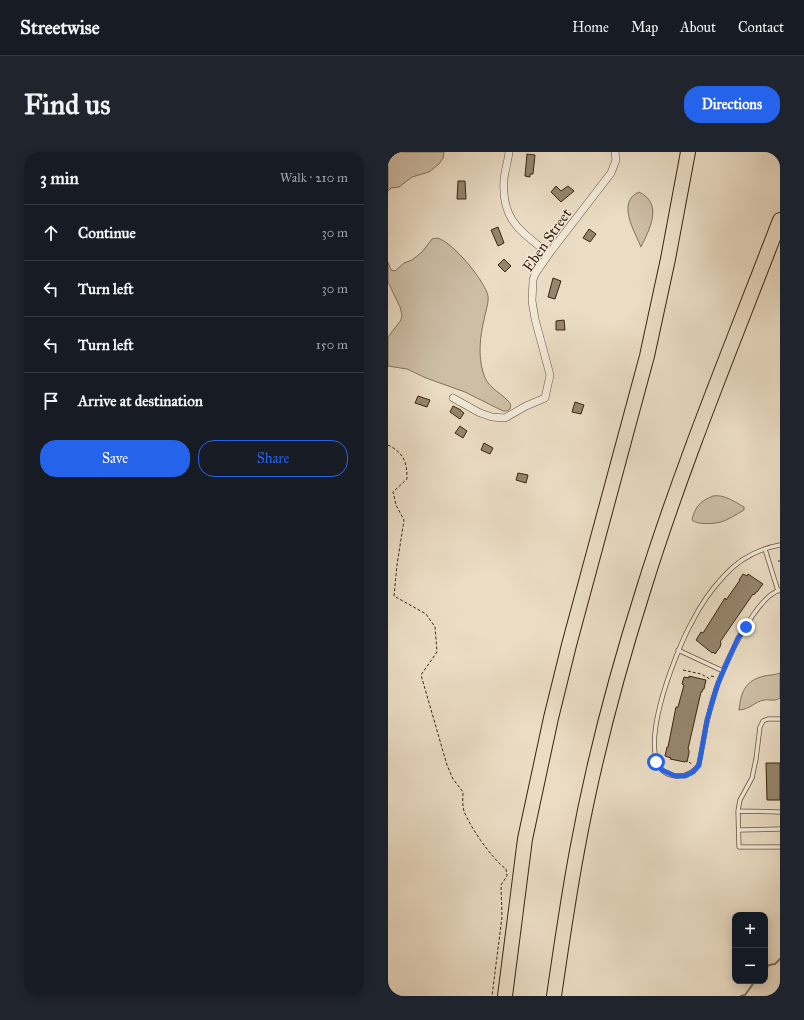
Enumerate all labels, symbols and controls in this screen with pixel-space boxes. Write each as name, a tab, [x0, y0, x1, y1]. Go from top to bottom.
text: Streetwise	[20, 16, 100, 39]
text: Home	[572, 19, 609, 36]
text: Map	[631, 19, 658, 36]
text: About	[680, 19, 716, 36]
text: Contact	[738, 19, 784, 36]
button: Directions	[684, 86, 780, 123]
text: Find us	[24, 87, 110, 122]
text: 3 min	[40, 168, 79, 189]
text: Walk · 210 m	[280, 170, 348, 186]
street label: Eben Street	[519, 204, 576, 275]
icon: ahead	[40, 222, 62, 244]
text: Continue	[78, 224, 136, 242]
text: 30 m	[322, 225, 348, 241]
icon: left	[40, 278, 62, 300]
text: Turn left	[78, 280, 134, 298]
text: 30 m	[322, 281, 348, 297]
icon: left	[40, 334, 62, 356]
text: Turn left	[78, 336, 134, 354]
text: 150 m	[316, 337, 348, 353]
icon: arrive	[40, 390, 62, 412]
text: Arrive at destination	[78, 392, 203, 410]
button: Save	[40, 440, 190, 477]
button: Share	[198, 440, 348, 477]
route end	[737, 618, 755, 636]
route start	[647, 753, 665, 771]
map controls	[732, 912, 768, 984]
button: +	[732, 912, 768, 948]
button: −	[732, 948, 768, 984]

